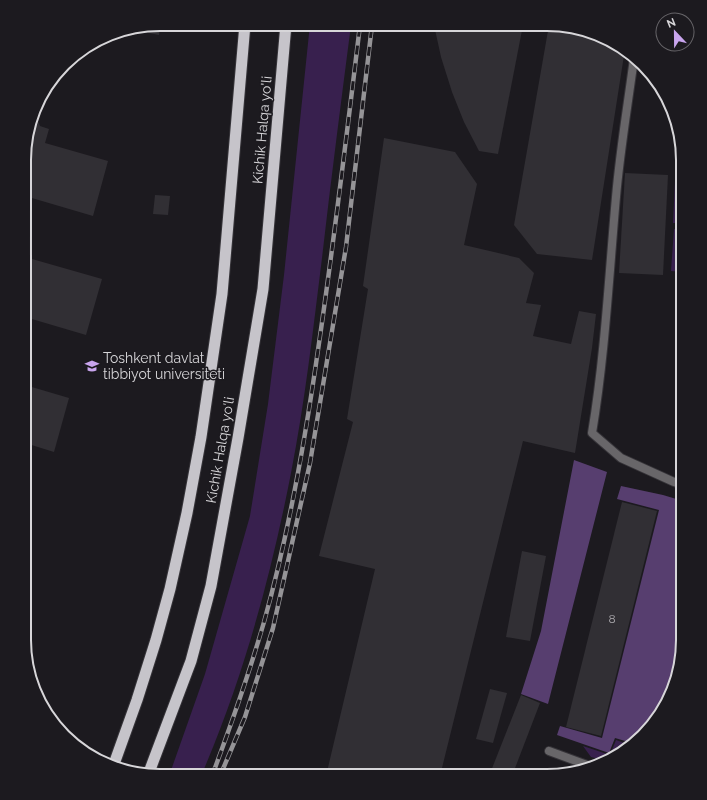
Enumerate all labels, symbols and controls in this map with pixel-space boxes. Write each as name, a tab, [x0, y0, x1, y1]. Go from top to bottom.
north arrow	[655, 12, 695, 52]
text: N	[665, 16, 678, 31]
street label: Kichik Halqa yo'li	[249, 75, 275, 185]
place label: Toshkent davlat tibbiyot universiteti	[103, 350, 225, 382]
school or university icon: Toshkent davlat tibbiyot universiteti	[84, 358, 100, 374]
street label: Kichik Halqa yo'li	[203, 395, 237, 505]
house number: 8	[608, 612, 616, 626]

